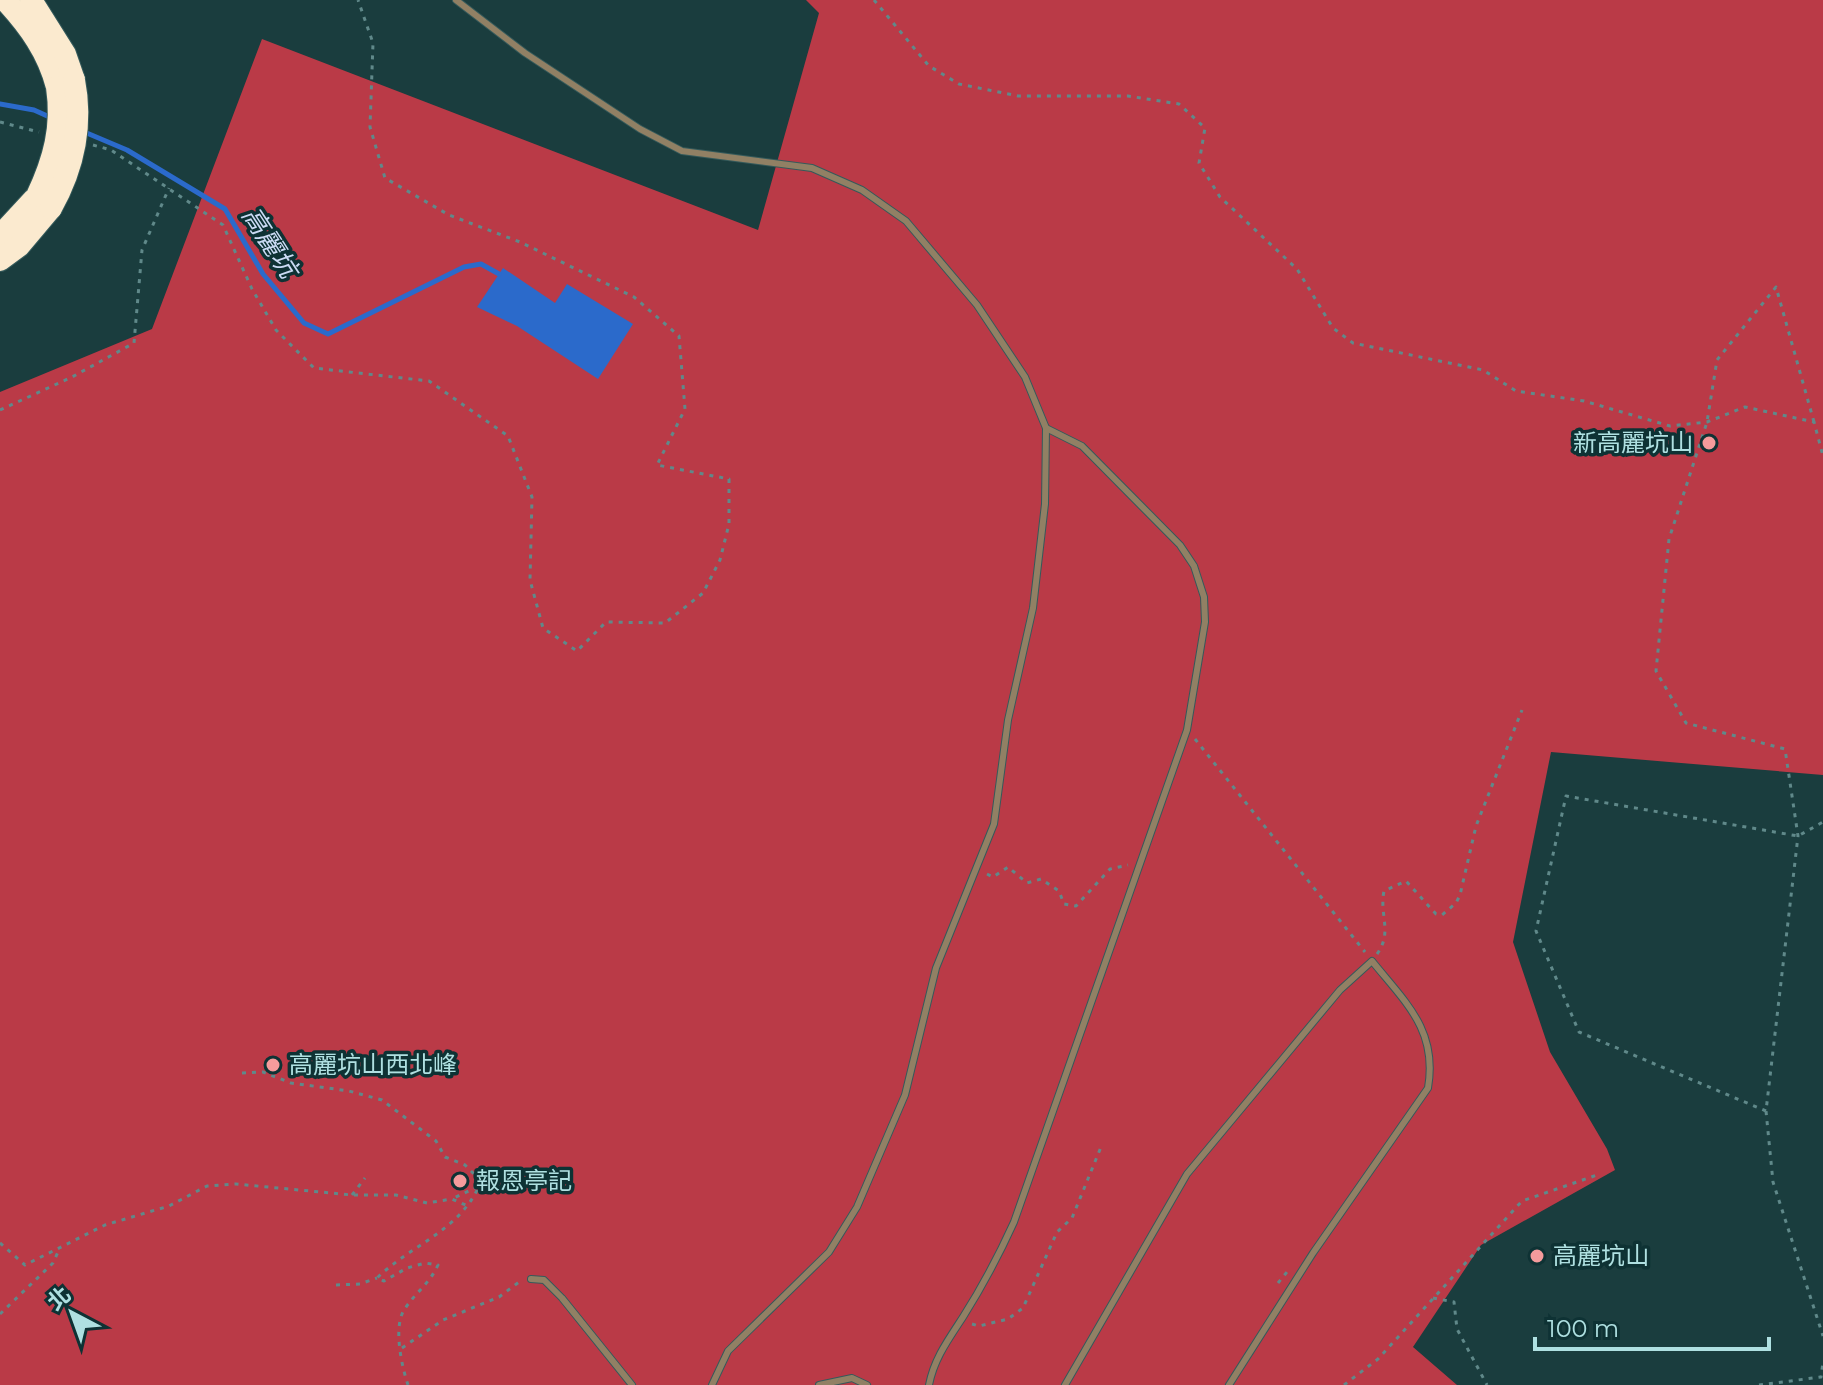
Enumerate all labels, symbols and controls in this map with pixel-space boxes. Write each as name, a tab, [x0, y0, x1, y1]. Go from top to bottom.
water label: 高麗坑	[235, 201, 307, 287]
place label: 新高麗坑山	[1573, 428, 1693, 457]
marker: 新高麗坑山	[1700, 434, 1718, 452]
place label: 高麗坑山西北峰	[289, 1050, 457, 1079]
marker: 高麗坑山西北峰	[264, 1056, 282, 1074]
place label: 報恩亭記	[476, 1166, 572, 1195]
marker: 報恩亭記	[451, 1172, 469, 1190]
place label: 高麗坑山	[1553, 1241, 1649, 1270]
marker: 高麗坑山	[1528, 1247, 1546, 1265]
north arrow	[32, 1273, 112, 1353]
text: 北	[42, 1281, 76, 1316]
scale bar	[1535, 1301, 1769, 1351]
text: 100 m	[1547, 1314, 1619, 1343]

